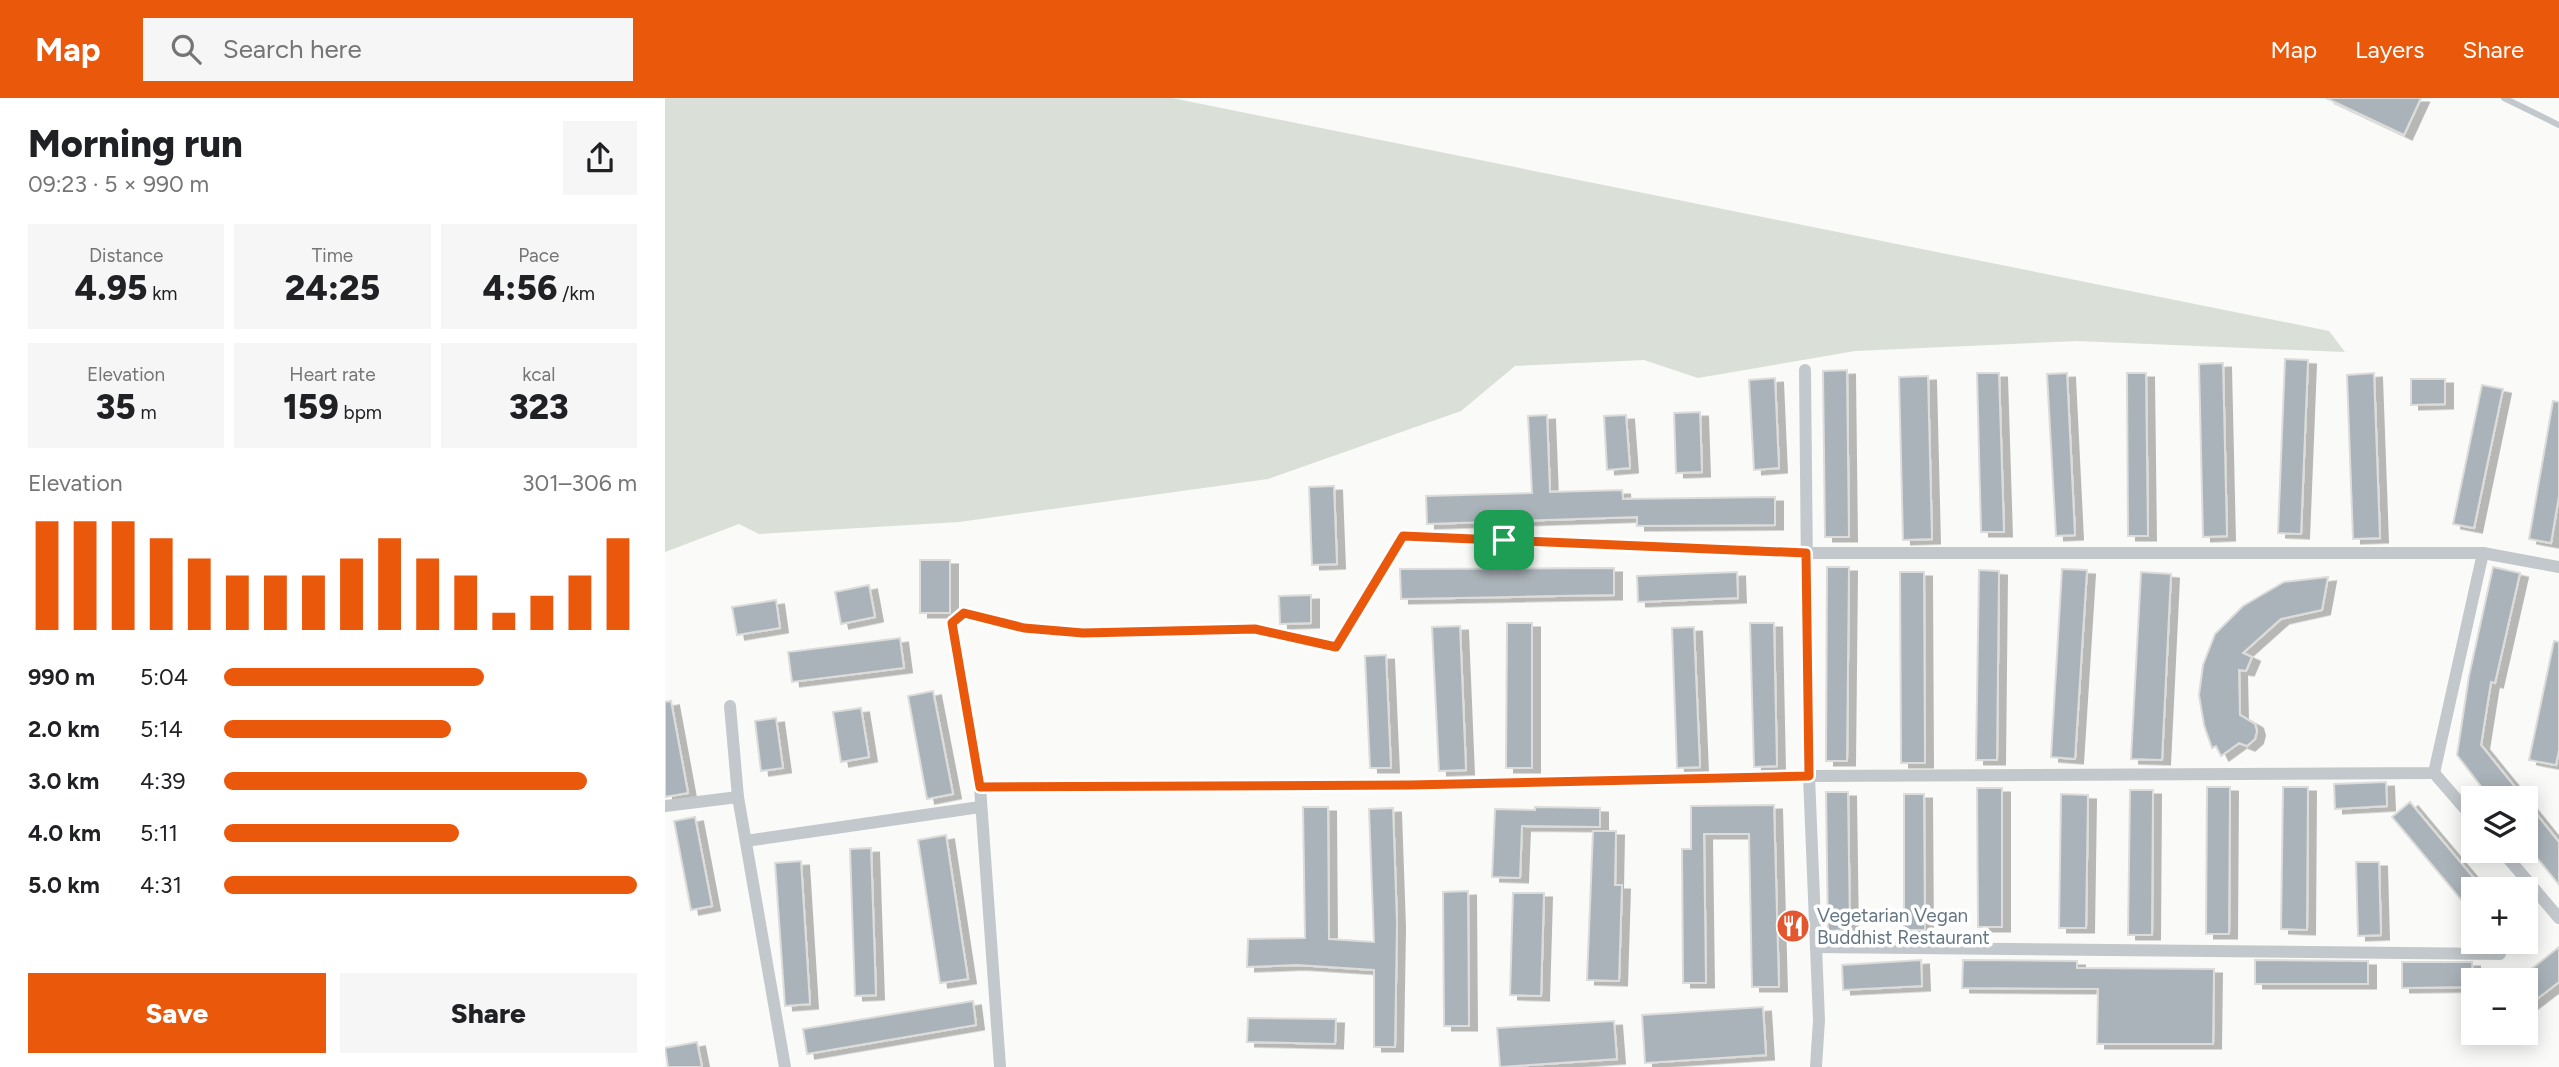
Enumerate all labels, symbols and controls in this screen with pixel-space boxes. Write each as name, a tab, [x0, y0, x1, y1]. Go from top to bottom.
search box	[143, 18, 633, 81]
text: Map	[35, 30, 101, 69]
icon: search	[167, 30, 205, 68]
text: Search here	[223, 33, 362, 65]
text: Map	[2270, 35, 2317, 64]
text: Layers	[2355, 35, 2424, 64]
text: Share	[2462, 35, 2524, 64]
text: Morning run	[28, 121, 243, 167]
button: share	[563, 121, 637, 195]
text: 09:23 · 5 × 990 m	[28, 170, 209, 198]
text: Distance	[89, 244, 163, 267]
text: Time	[312, 244, 353, 267]
text: Pace	[518, 244, 559, 267]
text: 4.95	[75, 267, 147, 309]
text: 24:25	[285, 267, 380, 309]
text: 4:56	[483, 267, 557, 309]
text: km	[147, 282, 178, 305]
text: /km	[557, 282, 595, 305]
text: Elevation	[87, 363, 165, 386]
text: Heart rate	[289, 363, 376, 386]
text: kcal	[522, 363, 555, 386]
text: 35	[96, 386, 136, 428]
text: 159	[283, 386, 339, 428]
text: 323	[509, 386, 569, 428]
text: m	[136, 401, 157, 424]
text: bpm	[339, 401, 382, 424]
text: Elevation	[28, 469, 123, 497]
text: 301–306 m	[522, 469, 637, 497]
pin	[1474, 510, 1534, 570]
icon: arrive	[1485, 521, 1523, 559]
text: 990 m	[28, 663, 95, 691]
text: 5:04	[140, 663, 188, 691]
text: 2.0 km	[28, 715, 100, 743]
text: 5:14	[140, 715, 183, 743]
text: 3.0 km	[28, 767, 99, 795]
text: 4:39	[140, 767, 186, 795]
map controls	[2461, 786, 2538, 1045]
button: layers	[2461, 786, 2538, 863]
text: 4.0 km	[28, 819, 101, 847]
text: 5:11	[140, 819, 178, 847]
text: 5.0 km	[28, 871, 100, 899]
text: 4:31	[140, 871, 182, 899]
button: +	[2461, 877, 2538, 954]
place label: Vegetarian Vegan Buddhist Restaurant	[1817, 904, 1990, 949]
restaurant icon: Vegetarian Vegan Buddhist Restaurant	[1774, 907, 1812, 945]
button: −	[2461, 968, 2538, 1045]
button: Save	[28, 973, 326, 1053]
button: Share	[340, 973, 637, 1053]

